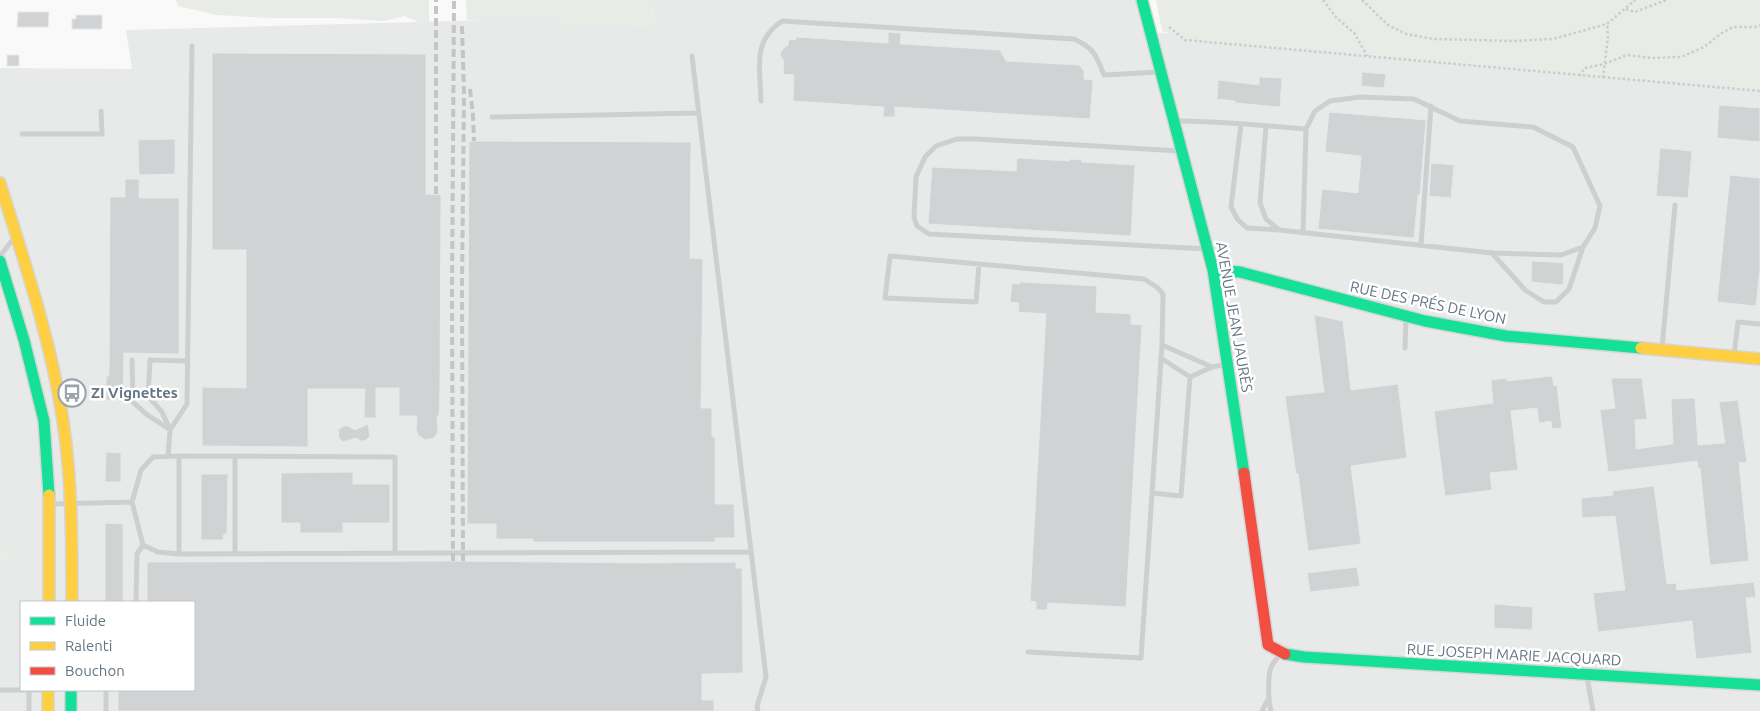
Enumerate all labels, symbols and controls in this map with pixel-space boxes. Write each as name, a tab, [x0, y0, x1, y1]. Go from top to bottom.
street label: AVENUE JEAN JAURÈS	[1213, 240, 1256, 394]
street label: RUE DES PRÉS DE LYON	[1349, 278, 1508, 327]
bus stop icon: ZI Vignettes	[57, 378, 87, 408]
place label: ZI Vignettes	[91, 384, 178, 401]
legend	[20, 601, 195, 691]
text: Fluide	[65, 612, 106, 629]
text: Ralenti	[65, 637, 112, 654]
street label: RUE JOSEPH MARIE JACQUARD	[1406, 640, 1622, 669]
text: Bouchon	[65, 662, 125, 679]

